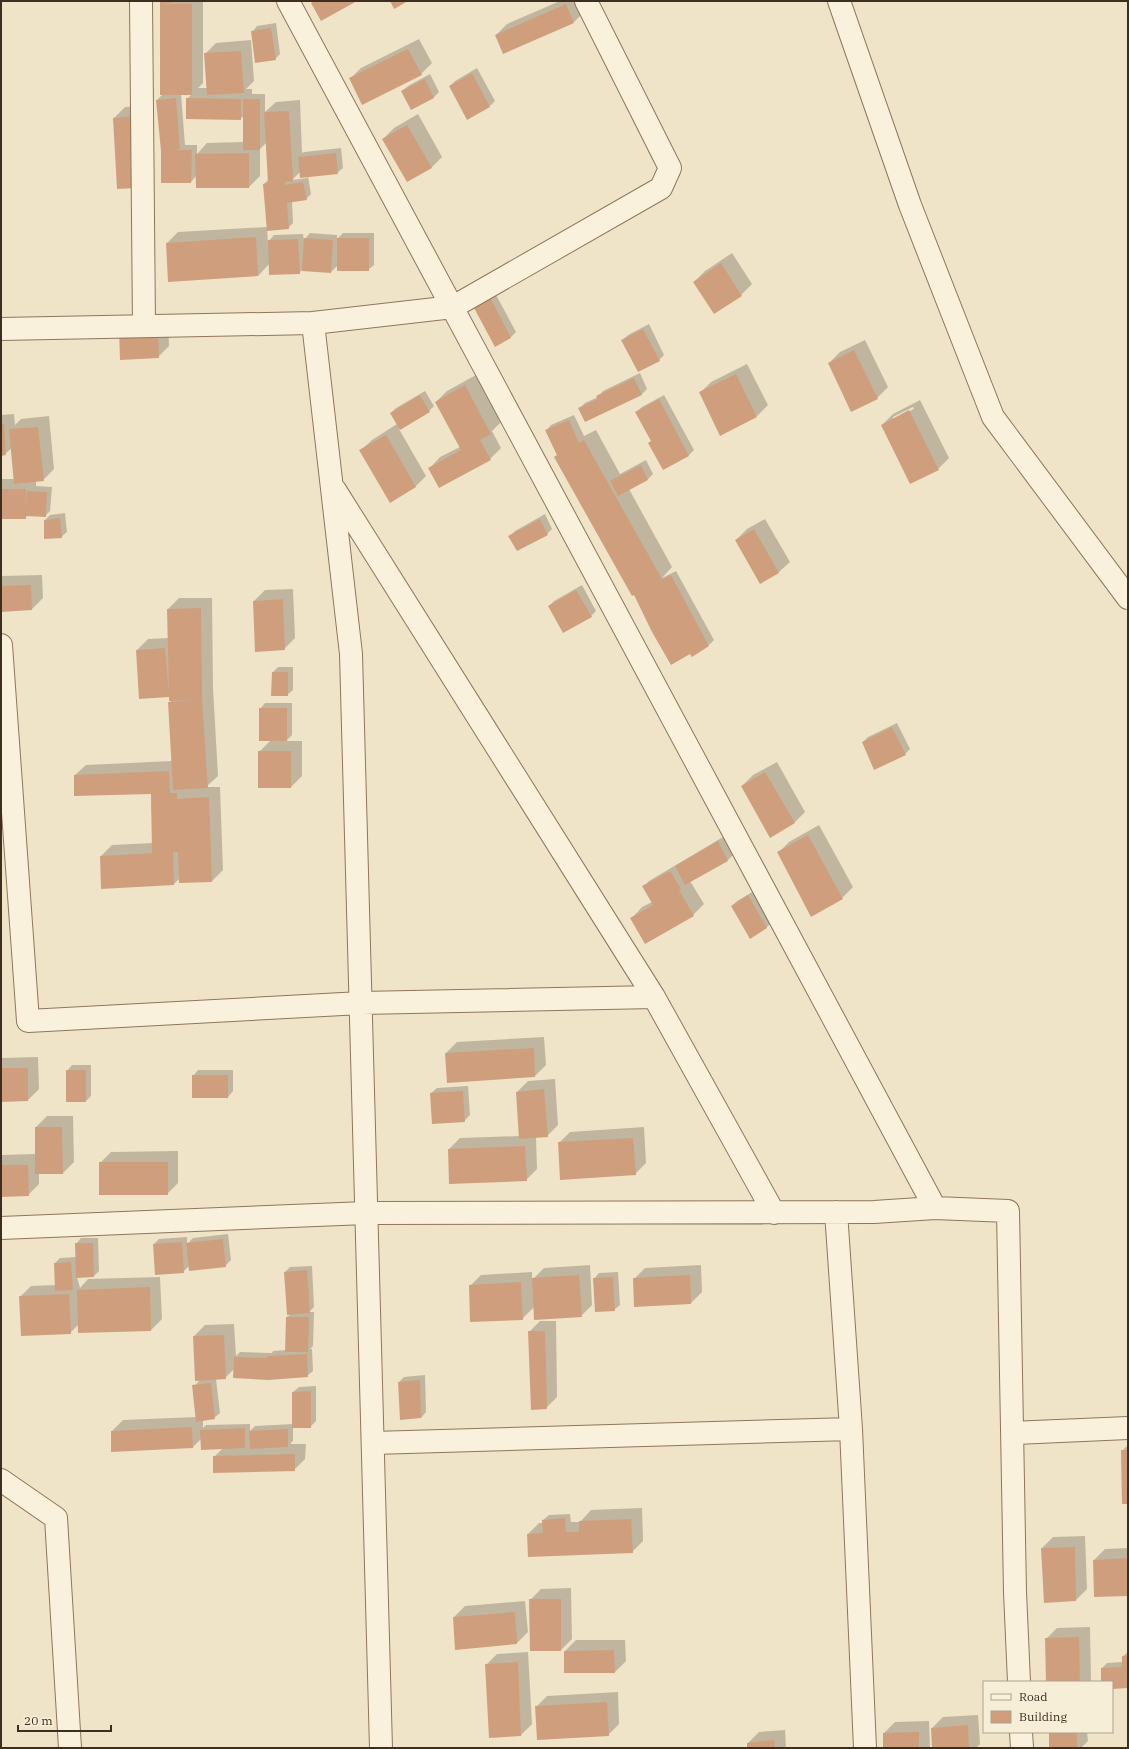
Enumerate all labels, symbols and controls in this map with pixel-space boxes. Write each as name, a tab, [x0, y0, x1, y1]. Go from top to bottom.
legend	[983, 1681, 1113, 1733]
text: Road	[1019, 1689, 1048, 1704]
scale bar	[18, 1707, 111, 1733]
text: Building	[1019, 1709, 1067, 1724]
text: 20 m	[24, 1713, 53, 1728]

